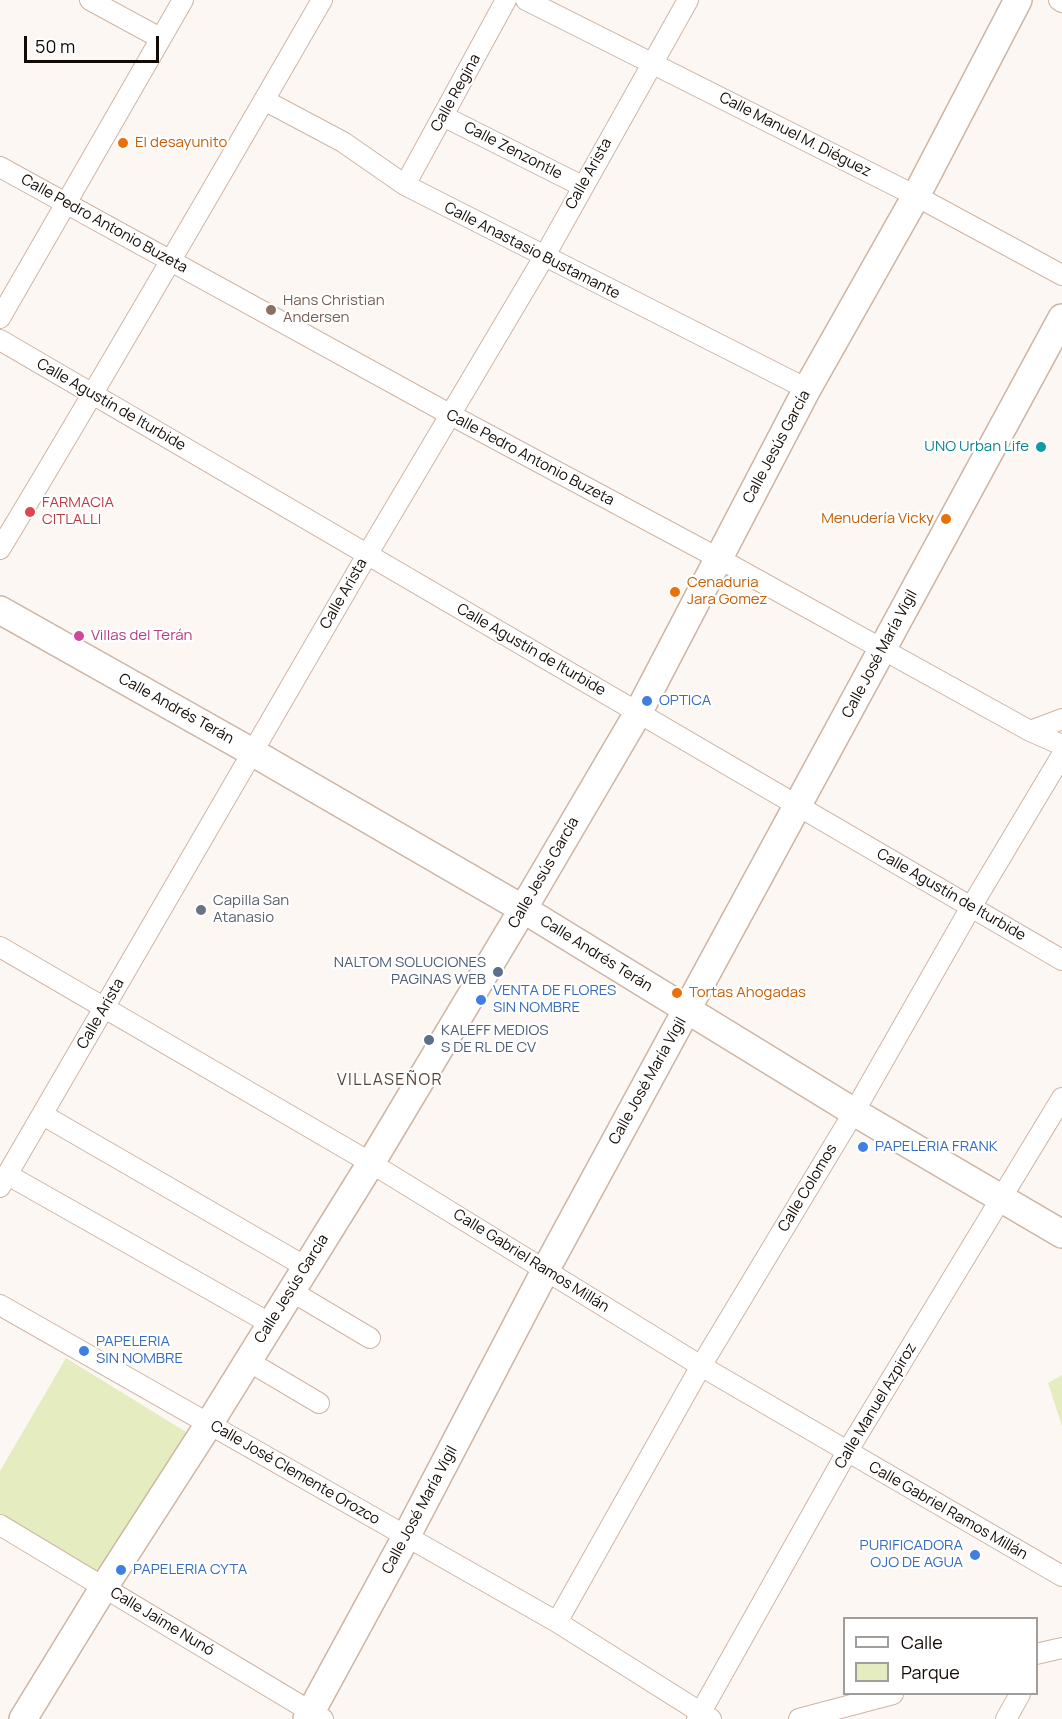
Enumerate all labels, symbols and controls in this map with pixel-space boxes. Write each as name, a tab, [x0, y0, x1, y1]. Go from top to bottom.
scale bar	[27, 24, 162, 62]
text: 50 m	[35, 34, 75, 58]
street label: Calle Regina	[427, 51, 485, 135]
street label: Calle Manuel M. Diéguez	[716, 89, 874, 181]
street label: Calle Zenzontle	[461, 118, 565, 184]
place label: El desayunito	[135, 134, 227, 152]
street label: Calle Arista	[562, 135, 616, 213]
marker: El desayunito	[116, 136, 130, 150]
street label: Calle Pedro Antonio Buzeta	[18, 171, 190, 277]
street label: Calle Anastasio Bustamante	[441, 199, 623, 303]
place label: Hans Christian Andersen	[283, 292, 385, 327]
marker: Hans Christian Andersen	[264, 303, 278, 317]
street label: Calle Agustín de Iturbide	[33, 355, 189, 455]
street label: Calle Jesús García	[740, 387, 814, 507]
street label: Calle Pedro Antonio Buzeta	[443, 406, 617, 510]
place label: UNO Urban Life	[924, 438, 1029, 456]
marker: UNO Urban Life	[1034, 440, 1048, 454]
place label: FARMACIA CITLALLI	[42, 494, 114, 529]
marker: FARMACIA CITLALLI	[23, 505, 37, 519]
place label: Menudería Vicky	[821, 510, 934, 528]
marker: Menudería Vicky	[939, 512, 953, 526]
street label: Calle Arista	[317, 556, 371, 632]
place label: Cenaduria Jara Gomez	[687, 574, 768, 609]
marker: Cenaduria Jara Gomez	[668, 585, 682, 599]
street label: Calle José María Vigil	[839, 587, 921, 721]
street label: Calle Agustín de Iturbide	[453, 600, 609, 700]
place label: Villas del Terán	[91, 627, 192, 645]
marker: Villas del Terán	[72, 629, 86, 643]
street label: Calle Andrés Terán	[115, 670, 237, 748]
place label: OPTICA	[659, 692, 711, 710]
marker: OPTICA	[640, 694, 654, 708]
street label: Calle Jesús García	[505, 814, 583, 932]
street label: Calle Agustín de Iturbide	[873, 845, 1029, 945]
place label: Capilla San Atanasio	[213, 892, 289, 927]
marker: Capilla San Atanasio	[194, 903, 208, 917]
street label: Calle Andrés Terán	[537, 912, 655, 996]
place label: NALTOM SOLUCIONES PAGINAS WEB	[334, 954, 486, 989]
marker: NALTOM SOLUCIONES PAGINAS WEB	[491, 965, 505, 979]
street label: Calle Arista	[74, 976, 128, 1052]
place label: VENTA DE FLORES SIN NOMBRE	[493, 982, 616, 1017]
place label: Tortas Ahogadas	[689, 984, 806, 1002]
marker: Tortas Ahogadas	[670, 986, 684, 1000]
marker: VENTA DE FLORES SIN NOMBRE	[474, 993, 488, 1007]
street label: Calle José María Vigil	[606, 1014, 690, 1148]
place label: KALEFF MEDIOS S DE RL DE CV	[441, 1022, 549, 1057]
marker: KALEFF MEDIOS S DE RL DE CV	[422, 1033, 436, 1047]
district label: VILLASEÑOR	[337, 1071, 443, 1091]
place label: PAPELERIA FRANK	[875, 1138, 998, 1156]
marker: PAPELERIA FRANK	[856, 1140, 870, 1154]
street label: Calle Colomos	[775, 1141, 841, 1235]
street label: Calle Gabriel Ramos Millán	[450, 1206, 612, 1316]
street label: Calle Jesús García	[251, 1231, 333, 1347]
place label: PAPELERIA SIN NOMBRE	[96, 1333, 183, 1368]
street label: Calle Manuel Azpiroz	[831, 1340, 921, 1472]
marker: PAPELERIA SIN NOMBRE	[77, 1344, 91, 1358]
street label: Calle José Clemente Orozco	[207, 1417, 383, 1529]
street label: Calle José María Vigil	[379, 1443, 461, 1577]
street label: Calle Gabriel Ramos Millán	[865, 1458, 1031, 1564]
place label: PURIFICADORA OJO DE AGUA	[860, 1537, 963, 1572]
marker: PURIFICADORA OJO DE AGUA	[968, 1548, 982, 1562]
place label: PAPELERIA CYTA	[133, 1561, 247, 1579]
marker: PAPELERIA CYTA	[114, 1563, 128, 1577]
street label: Calle Jaime Nunó	[107, 1584, 217, 1660]
legend	[843, 1617, 1038, 1695]
text: Calle	[901, 1630, 943, 1654]
text: Parque	[901, 1660, 960, 1684]

